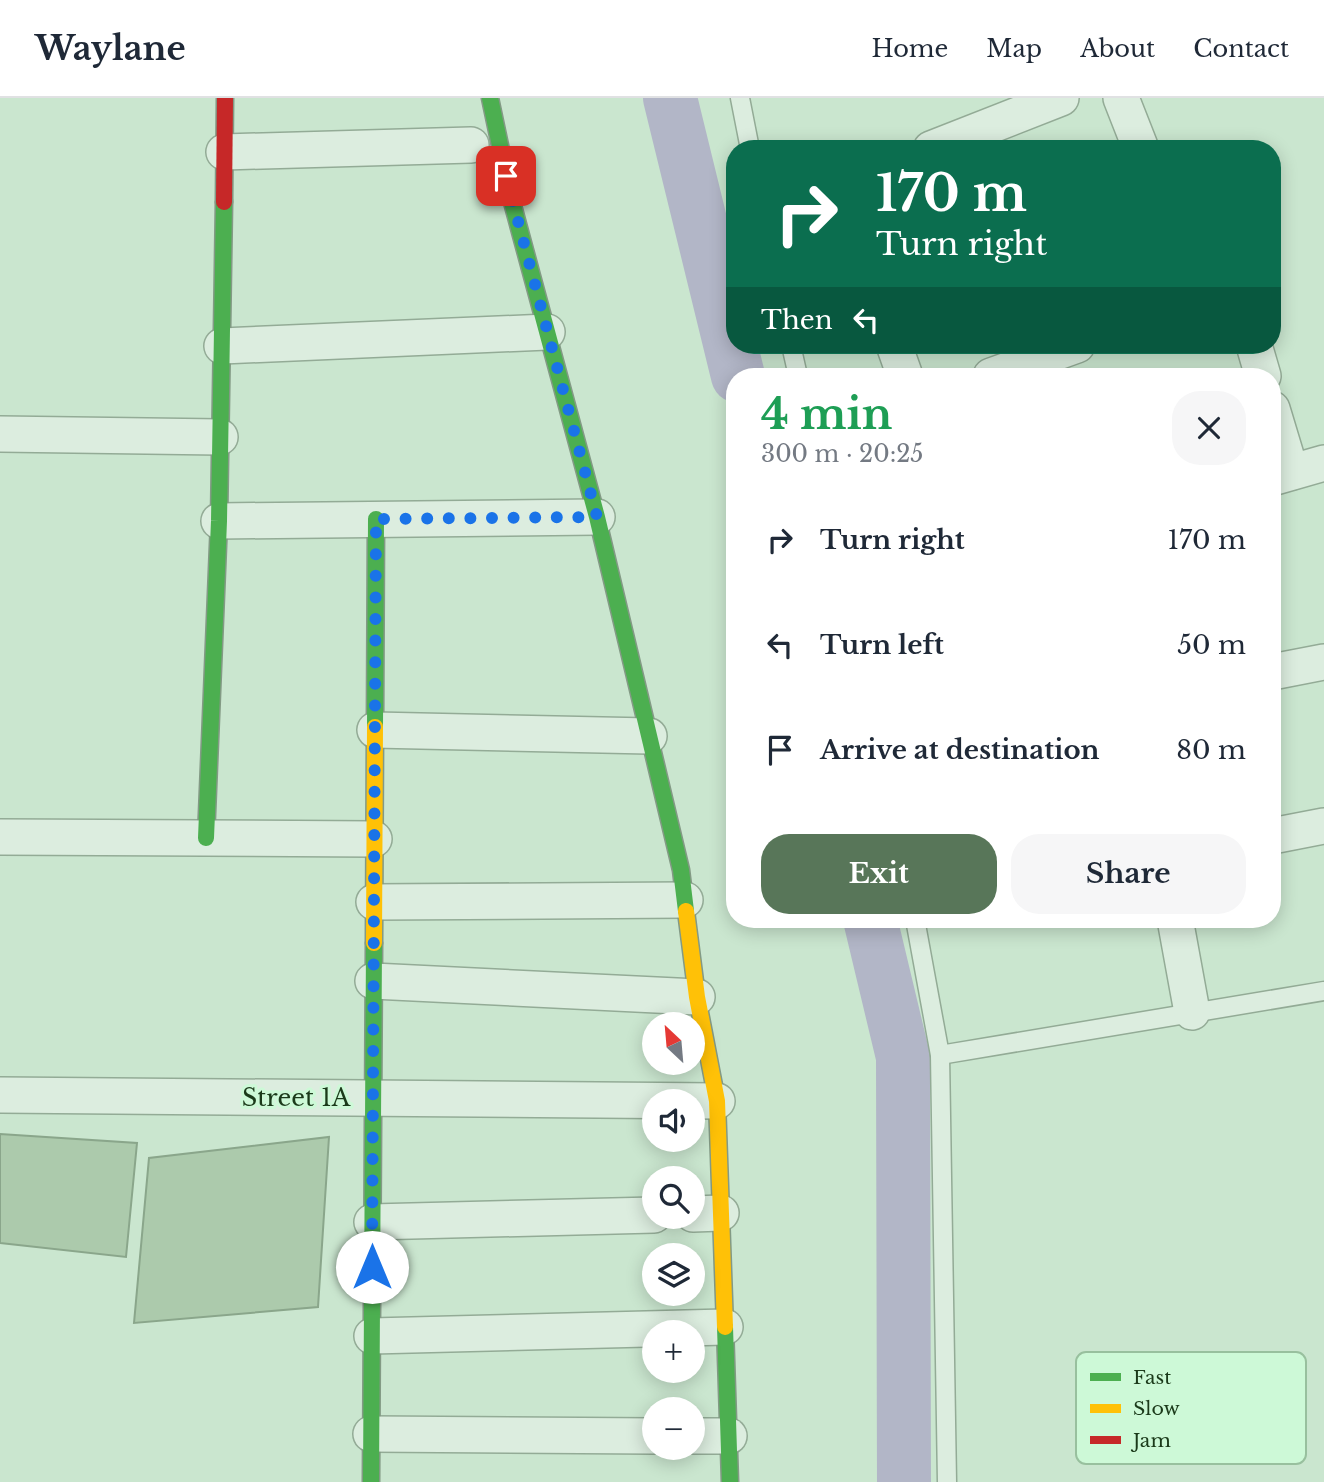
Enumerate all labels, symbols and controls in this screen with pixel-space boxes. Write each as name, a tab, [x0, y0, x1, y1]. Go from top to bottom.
text: Waylane	[35, 28, 186, 69]
text: Home	[872, 34, 948, 63]
text: Map	[986, 34, 1042, 63]
text: About	[1080, 34, 1155, 63]
text: Contact	[1193, 34, 1289, 63]
pin	[476, 146, 536, 206]
icon: arrive	[487, 157, 525, 195]
text: 170 m	[876, 163, 1027, 224]
icon: right	[761, 168, 852, 259]
text: Turn right	[876, 224, 1047, 264]
icon: left	[847, 301, 885, 339]
text: Then	[761, 304, 833, 336]
text: 4 min	[761, 388, 892, 440]
button: close	[1172, 391, 1246, 465]
text: 300 m · 20:25	[761, 440, 923, 468]
icon: right	[761, 521, 799, 559]
text: Turn right	[820, 524, 965, 556]
text: 170 m	[1167, 524, 1246, 556]
icon: left	[761, 626, 799, 664]
text: Turn left	[820, 629, 944, 661]
text: 50 m	[1177, 629, 1246, 661]
icon: arrive	[761, 731, 799, 769]
text: Arrive at destination	[820, 734, 1100, 766]
text: 80 m	[1176, 734, 1246, 766]
button: Exit	[761, 834, 997, 914]
button: Share	[1011, 834, 1246, 914]
north arrow	[642, 1012, 705, 1074]
map controls	[642, 1012, 705, 1460]
street label: Street 1A	[242, 1083, 351, 1112]
button: sound	[642, 1089, 705, 1152]
button: search	[642, 1166, 705, 1229]
position arrow	[335, 1230, 409, 1304]
button: layers	[642, 1243, 705, 1306]
button: +	[642, 1320, 705, 1383]
legend	[1076, 1352, 1306, 1464]
text: Fast	[1133, 1366, 1172, 1389]
button: −	[642, 1397, 705, 1460]
text: Slow	[1133, 1397, 1180, 1420]
text: Jam	[1130, 1429, 1171, 1452]

